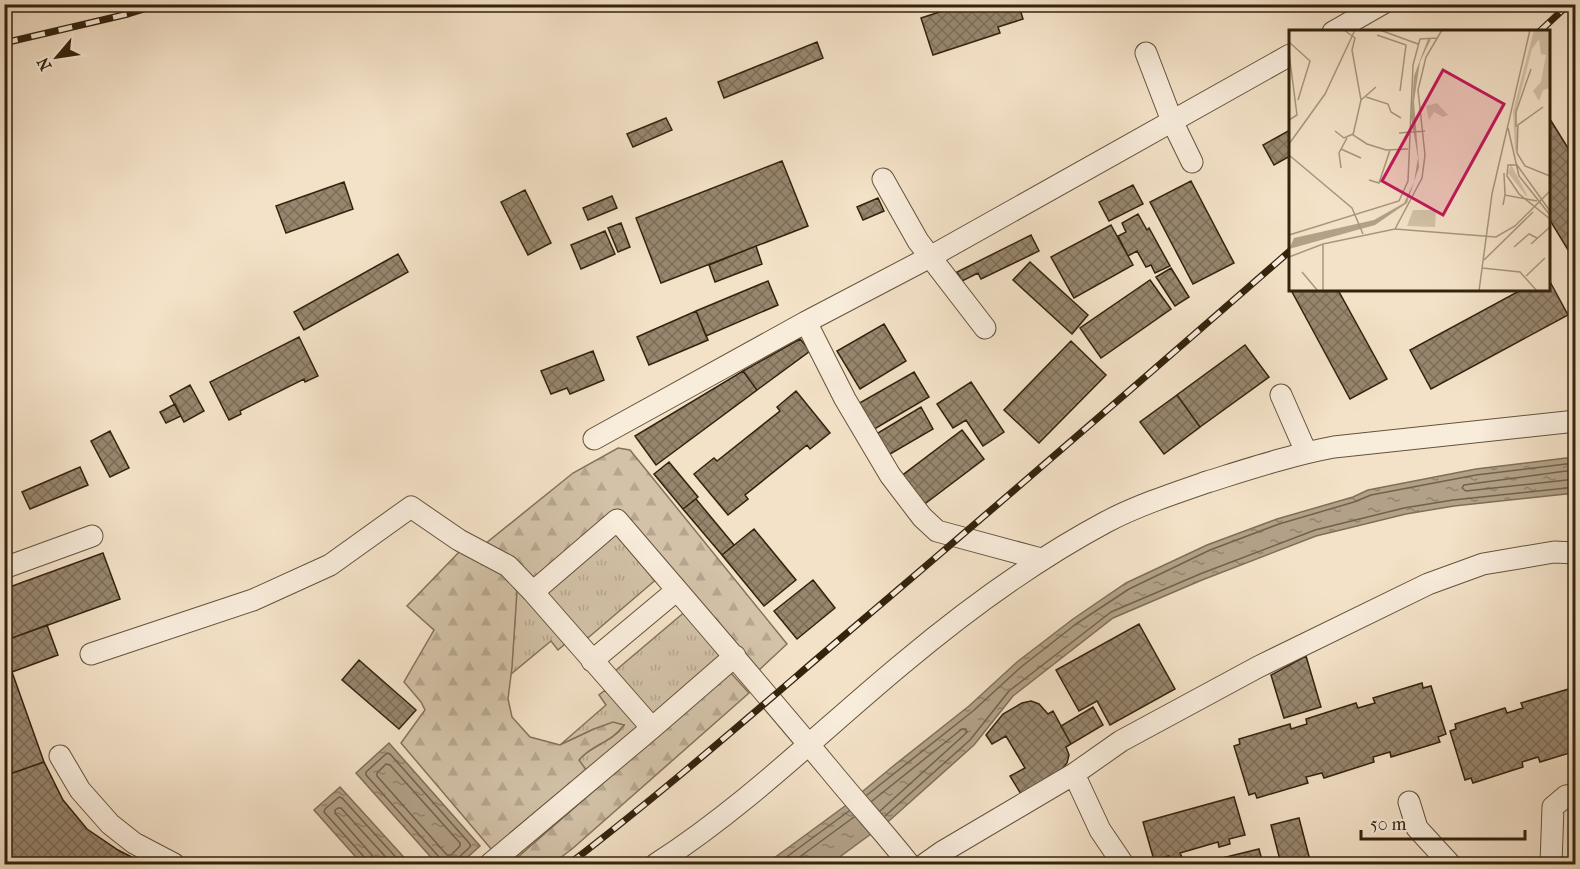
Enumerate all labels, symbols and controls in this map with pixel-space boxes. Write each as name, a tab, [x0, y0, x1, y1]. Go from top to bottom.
north arrow	[27, 27, 87, 87]
inset map	[1289, 30, 1550, 291]
text: N	[33, 53, 56, 74]
scale bar	[1361, 803, 1524, 841]
text: 50 m	[1370, 814, 1407, 835]

